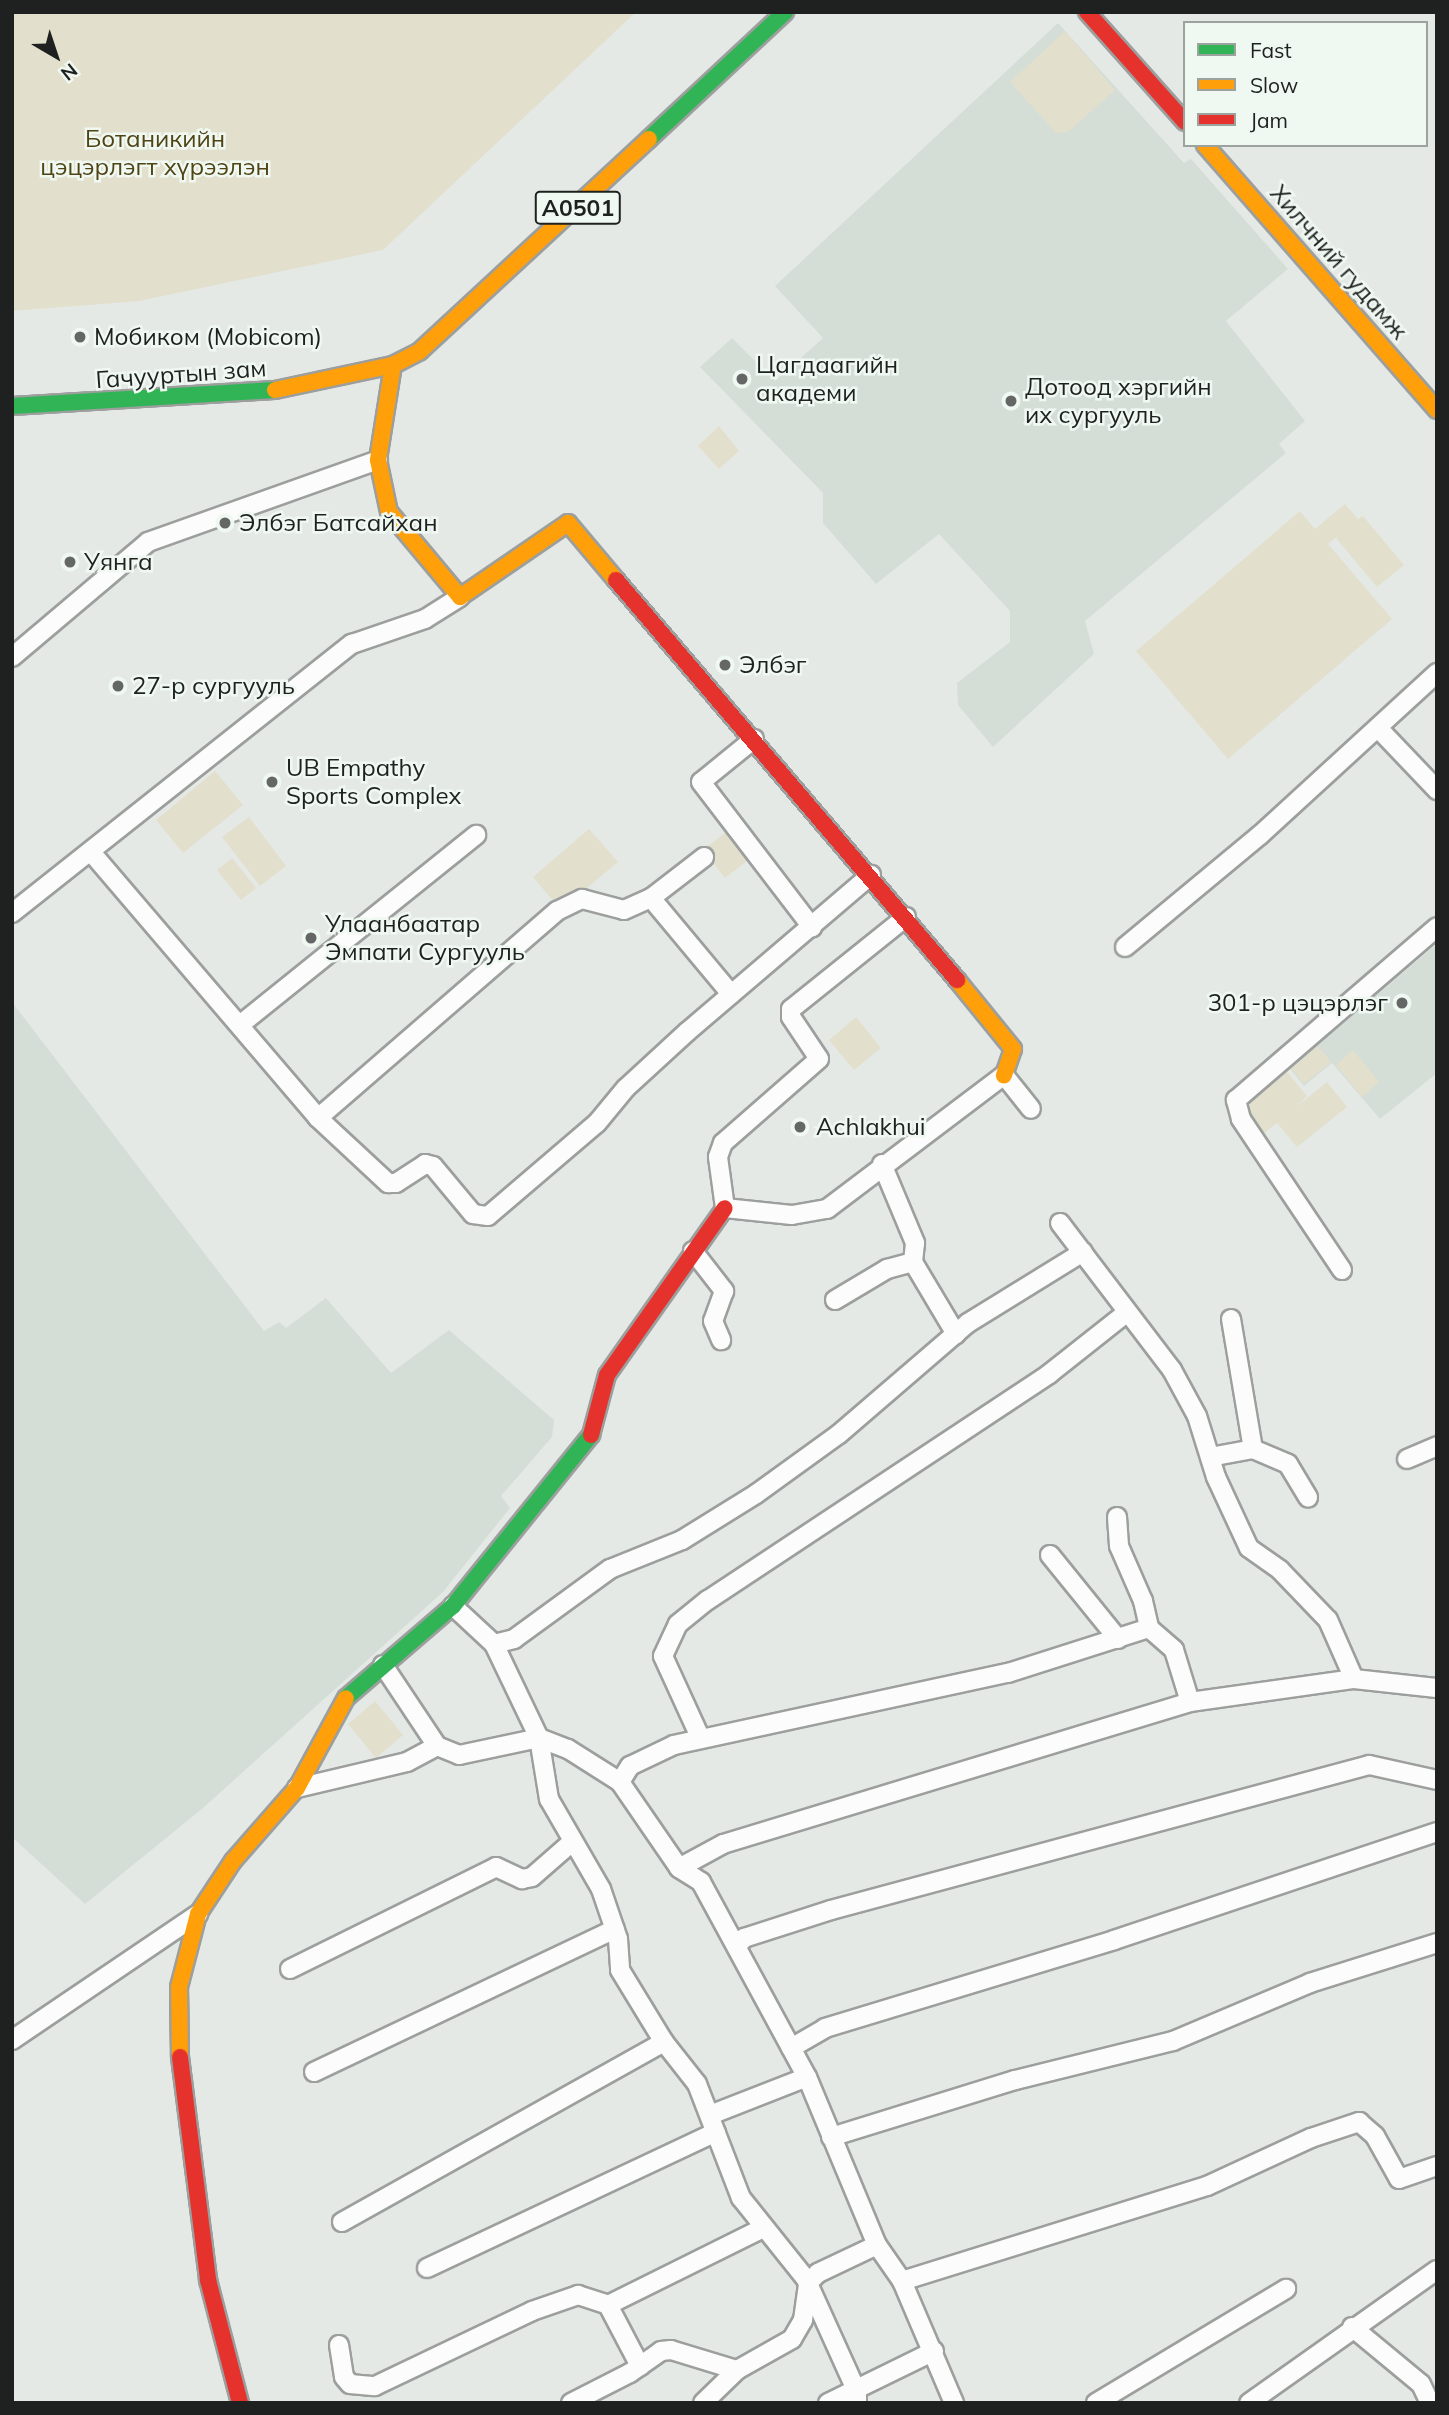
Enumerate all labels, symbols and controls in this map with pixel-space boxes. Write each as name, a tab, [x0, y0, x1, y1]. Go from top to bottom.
north arrow	[21, 21, 91, 91]
legend	[1183, 21, 1428, 147]
text: Fast	[1250, 37, 1292, 63]
text: N	[56, 58, 82, 86]
text: Slow	[1250, 72, 1298, 98]
text: Jam	[1250, 107, 1288, 133]
park label: Ботаникийн цэцэрлэгт хүрээлэн	[40, 125, 270, 181]
street label: Хилчний гудамж	[1264, 179, 1414, 345]
road number: A0501	[534, 188, 622, 228]
place label: Мобиком (Mobicom)	[94, 323, 322, 351]
marker: Мобиком (Mobicom)	[72, 329, 88, 345]
place label: Цагдаагийн академи	[756, 351, 898, 407]
street label: Гачууртын зам	[95, 354, 267, 394]
marker: Цагдаагийн академи	[734, 371, 750, 387]
place label: Дотоод хэргийн их сургууль	[1025, 373, 1212, 429]
marker: Дотоод хэргийн их сургууль	[1003, 393, 1019, 409]
place label: Элбэг Батсайхан	[239, 509, 438, 537]
marker: Элбэг Батсайхан	[217, 515, 233, 531]
place label: Уянга	[84, 548, 153, 576]
marker: Уянга	[62, 554, 78, 570]
place label: Элбэг	[739, 651, 807, 679]
marker: Элбэг	[717, 657, 733, 673]
place label: 27-р сургууль	[132, 672, 295, 700]
marker: 27-р сургууль	[110, 678, 126, 694]
place label: UB Empathy Sports Complex	[286, 754, 461, 810]
marker: UB Empathy Sports Complex	[264, 774, 280, 790]
place label: Улаанбаатар Эмпати Сургууль	[325, 910, 525, 966]
marker: Улаанбаатар Эмпати Сургууль	[303, 930, 319, 946]
place label: 301-р цэцэрлэг	[1208, 989, 1388, 1017]
marker: 301-р цэцэрлэг	[1394, 995, 1410, 1011]
place label: Achlakhui	[816, 1113, 926, 1141]
marker: Achlakhui	[790, 1117, 810, 1137]

